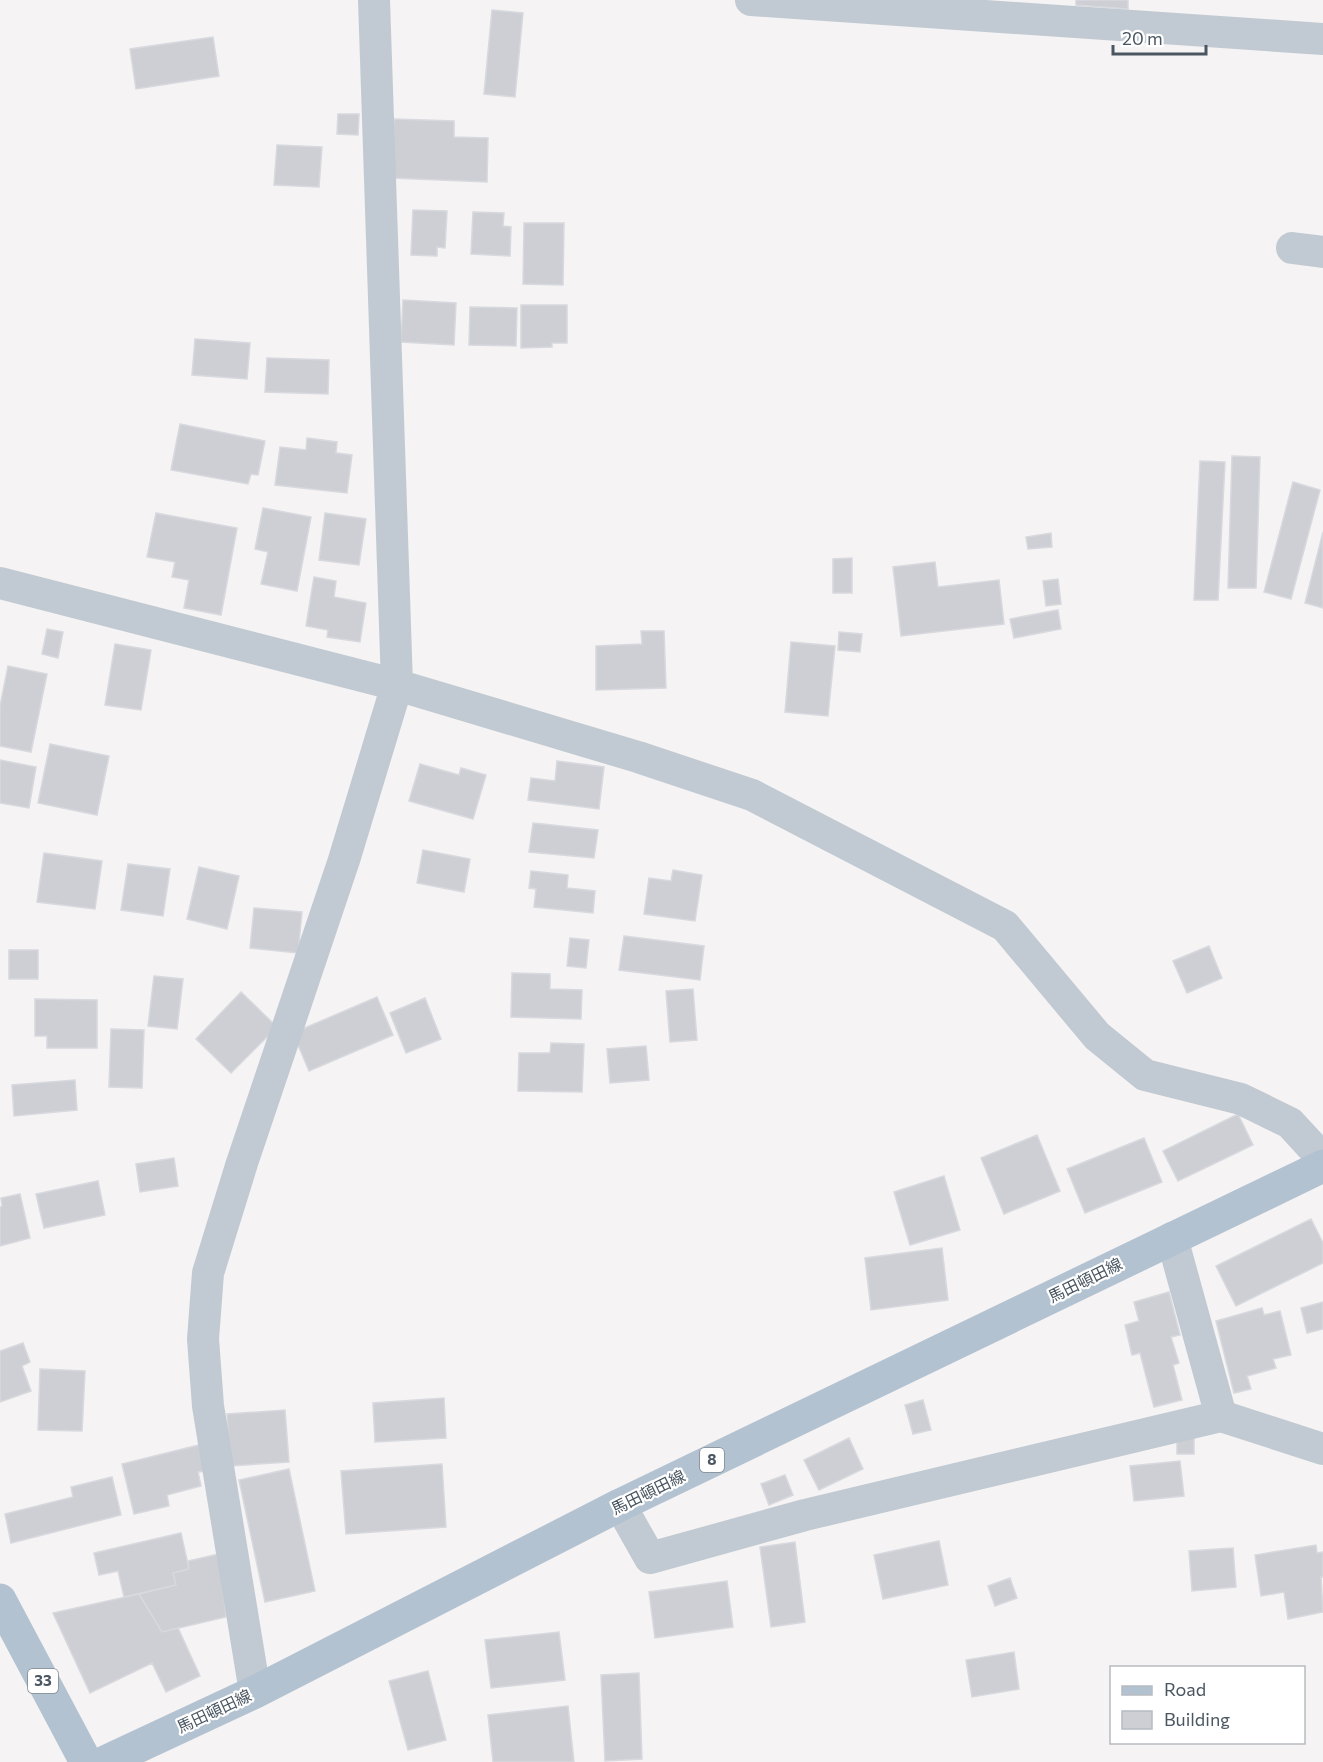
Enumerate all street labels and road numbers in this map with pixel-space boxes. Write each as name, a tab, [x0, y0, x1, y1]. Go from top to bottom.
street label: 馬田頓田線	[1045, 1253, 1125, 1306]
road number: 8	[700, 1448, 724, 1472]
street label: 馬田頓田線	[608, 1465, 688, 1518]
road number: 33	[28, 1669, 58, 1693]
street label: 馬田頓田線	[174, 1685, 254, 1736]

